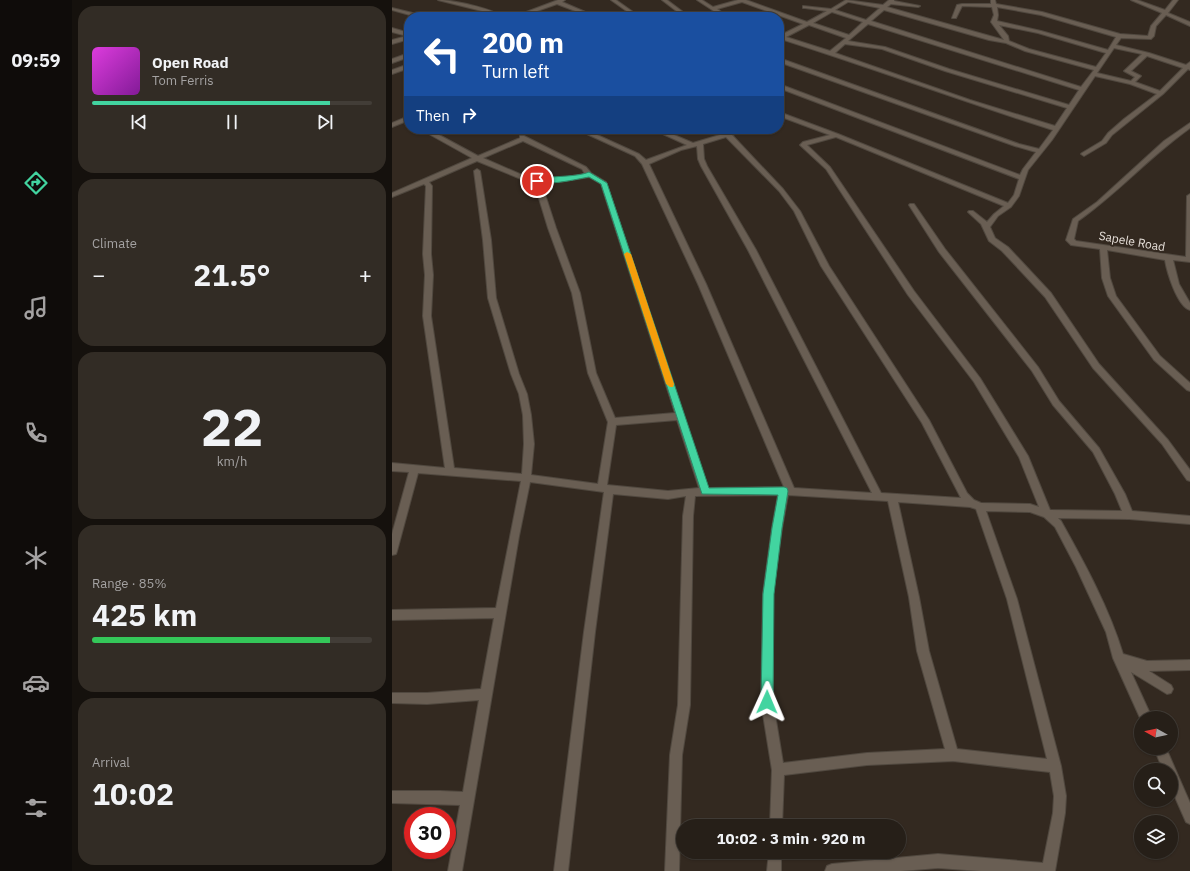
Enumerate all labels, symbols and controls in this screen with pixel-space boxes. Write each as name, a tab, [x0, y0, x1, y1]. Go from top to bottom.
text: 200 m	[482, 24, 564, 61]
icon: left	[416, 28, 468, 80]
text: 09:59	[11, 49, 61, 72]
text: Open Road	[152, 53, 229, 72]
text: Turn left	[482, 60, 550, 83]
text: Tom Ferris	[152, 72, 214, 89]
icon: right	[458, 104, 480, 126]
text: Then	[416, 106, 450, 125]
icon: previous	[128, 111, 150, 133]
icon: pause	[221, 111, 243, 133]
icon: next	[314, 111, 336, 133]
pin	[520, 164, 554, 198]
icon: directions	[22, 169, 50, 197]
icon: arrive	[526, 170, 548, 192]
street label: Sapele Road	[1098, 228, 1166, 254]
text: Climate	[92, 235, 137, 252]
text: 21.5°	[193, 255, 271, 294]
text: −	[92, 260, 105, 289]
text: +	[359, 260, 372, 289]
icon: music	[22, 294, 50, 322]
text: 22	[201, 393, 263, 460]
icon: phone	[22, 419, 50, 447]
text: km/h	[217, 453, 247, 470]
icon: climate	[22, 544, 50, 572]
text: Range · 85%	[92, 575, 166, 592]
text: 425 km	[92, 595, 197, 634]
icon: car	[22, 669, 50, 697]
position arrow	[746, 681, 788, 723]
north arrow	[1134, 711, 1178, 755]
map controls	[1134, 711, 1178, 859]
text: Arrival	[92, 754, 130, 771]
button: search	[1134, 763, 1178, 807]
text: 10:02	[92, 774, 174, 813]
icon: filters	[22, 794, 50, 822]
speed limit sign: 30	[404, 807, 456, 859]
button: layers	[1134, 815, 1178, 859]
text: 10:02 · 3 min · 920 m	[717, 829, 865, 848]

